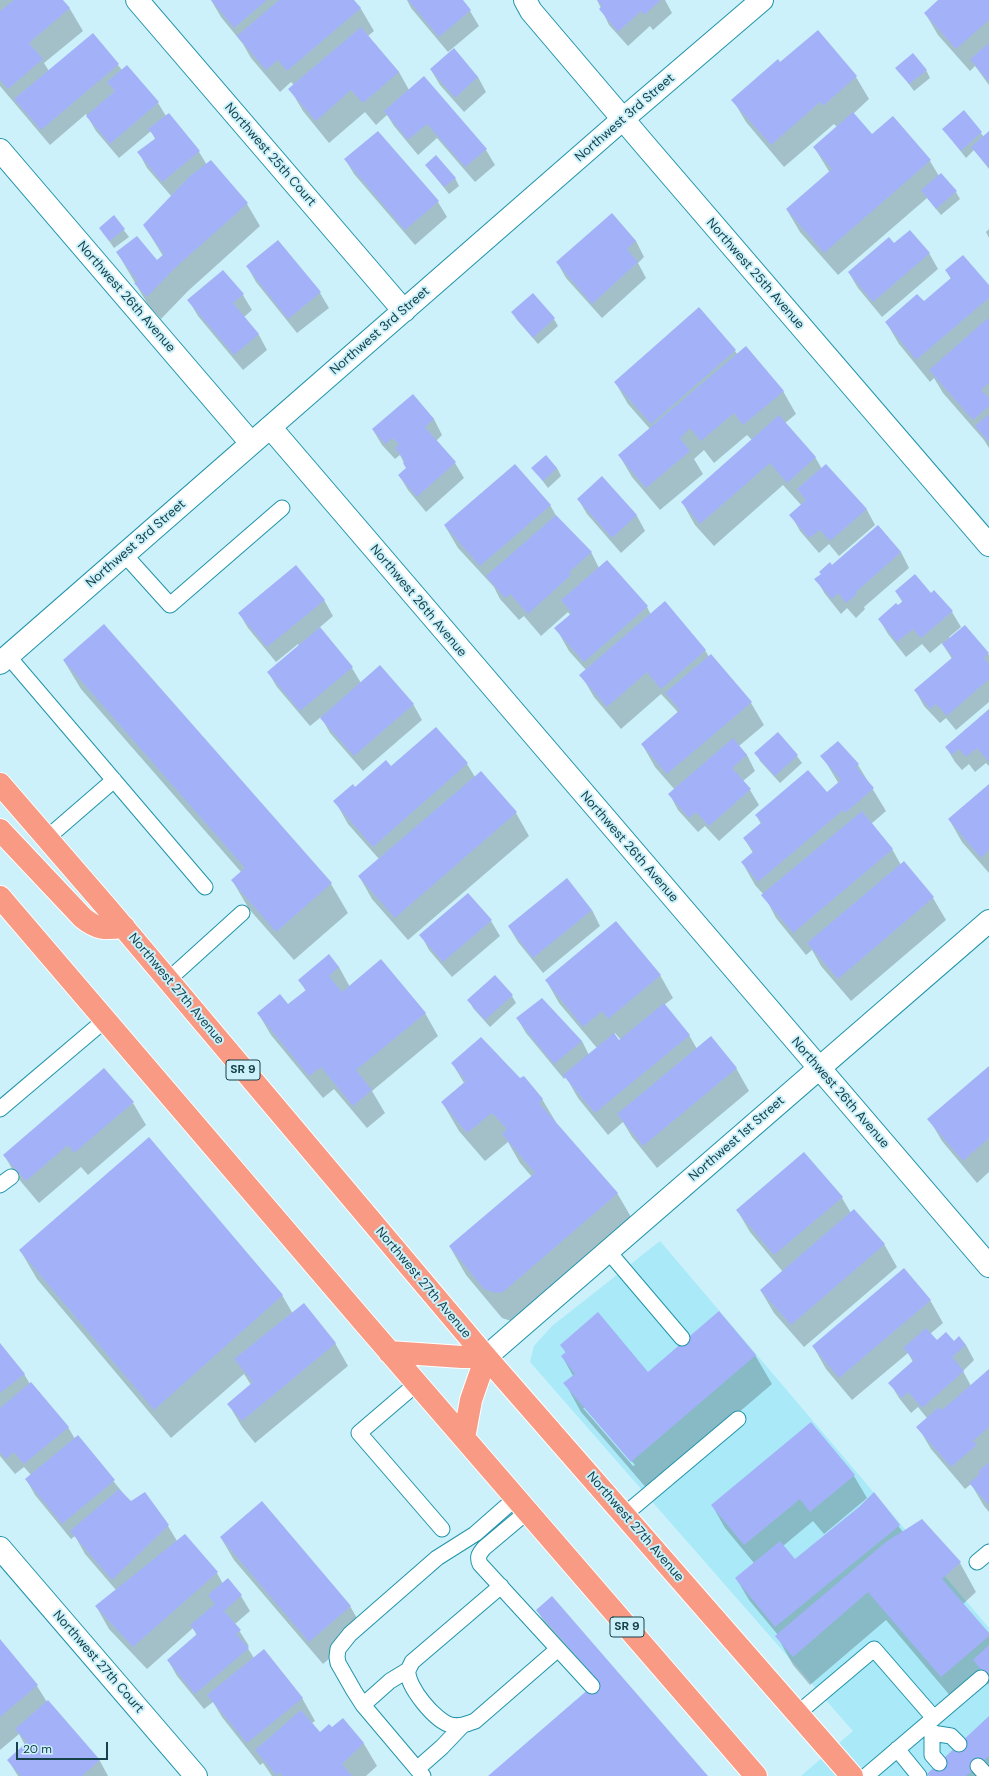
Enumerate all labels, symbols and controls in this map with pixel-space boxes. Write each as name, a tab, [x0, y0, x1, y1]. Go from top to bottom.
street label: Northwest 3rd Street	[572, 71, 678, 165]
street label: Northwest 25th Court	[221, 100, 319, 210]
street label: Northwest 25th Avenue	[703, 215, 807, 333]
street label: Northwest 26th Avenue	[74, 238, 178, 356]
street label: Northwest 3rd Street	[327, 284, 433, 378]
street label: Northwest 3rd Street	[83, 497, 189, 591]
street label: Northwest 26th Avenue	[366, 542, 470, 660]
street label: Northwest 26th Avenue	[577, 788, 681, 906]
street label: Northwest 27th Avenue	[125, 930, 227, 1048]
street label: Northwest 26th Avenue	[788, 1034, 892, 1152]
road number: SR 9	[226, 1060, 260, 1080]
street label: Northwest 1st Street	[686, 1093, 788, 1185]
street label: Northwest 27th Avenue	[372, 1224, 474, 1342]
street label: Northwest 27th Avenue	[583, 1469, 687, 1585]
street label: Northwest 27th Court	[49, 1608, 147, 1716]
road number: SR 9	[610, 1617, 644, 1637]
scale bar	[18, 1734, 110, 1760]
text: 20 m	[23, 1741, 52, 1757]

